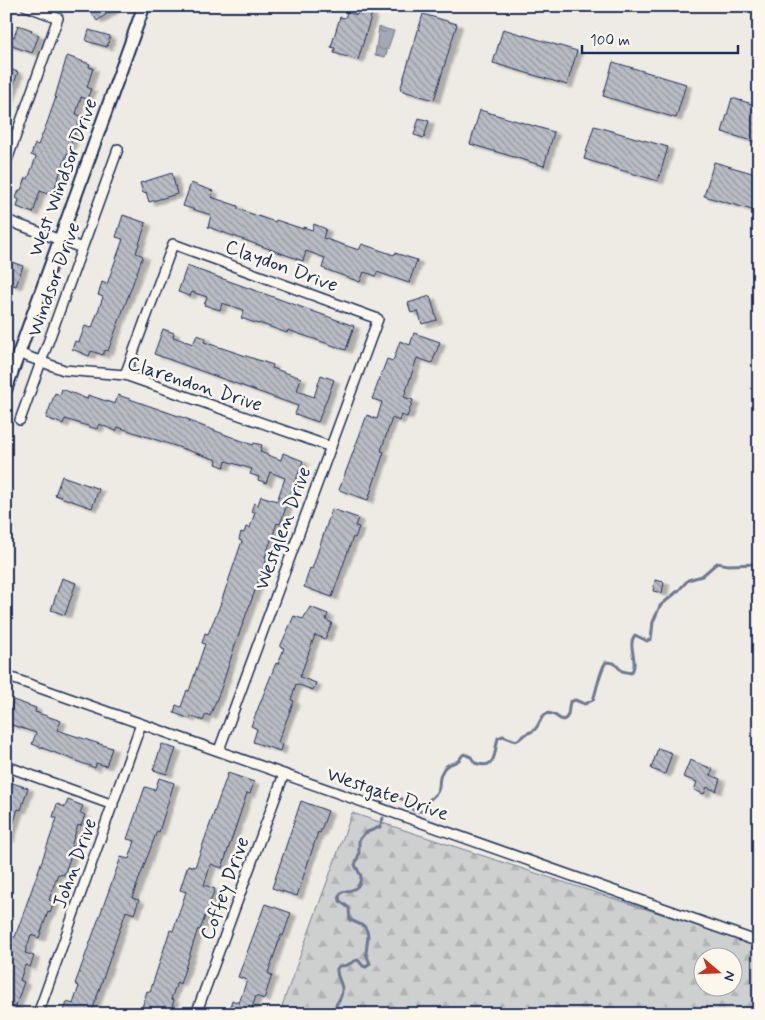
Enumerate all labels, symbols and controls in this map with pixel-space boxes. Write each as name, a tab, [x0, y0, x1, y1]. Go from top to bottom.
scale bar	[582, 22, 739, 54]
text: 100 m	[590, 31, 630, 51]
street label: West Windsor Drive	[22, 94, 105, 261]
street label: Windsor Drive	[21, 218, 88, 341]
street label: Claydon Drive	[221, 234, 342, 299]
street label: Clarendon Drive	[123, 350, 266, 419]
street label: Westglen Drive	[249, 463, 318, 594]
street label: Westgate Drive	[323, 761, 452, 828]
street label: John Drive	[47, 815, 104, 912]
street label: Coffey Drive	[194, 833, 257, 944]
north arrow	[692, 948, 742, 998]
text: N	[719, 969, 739, 983]

